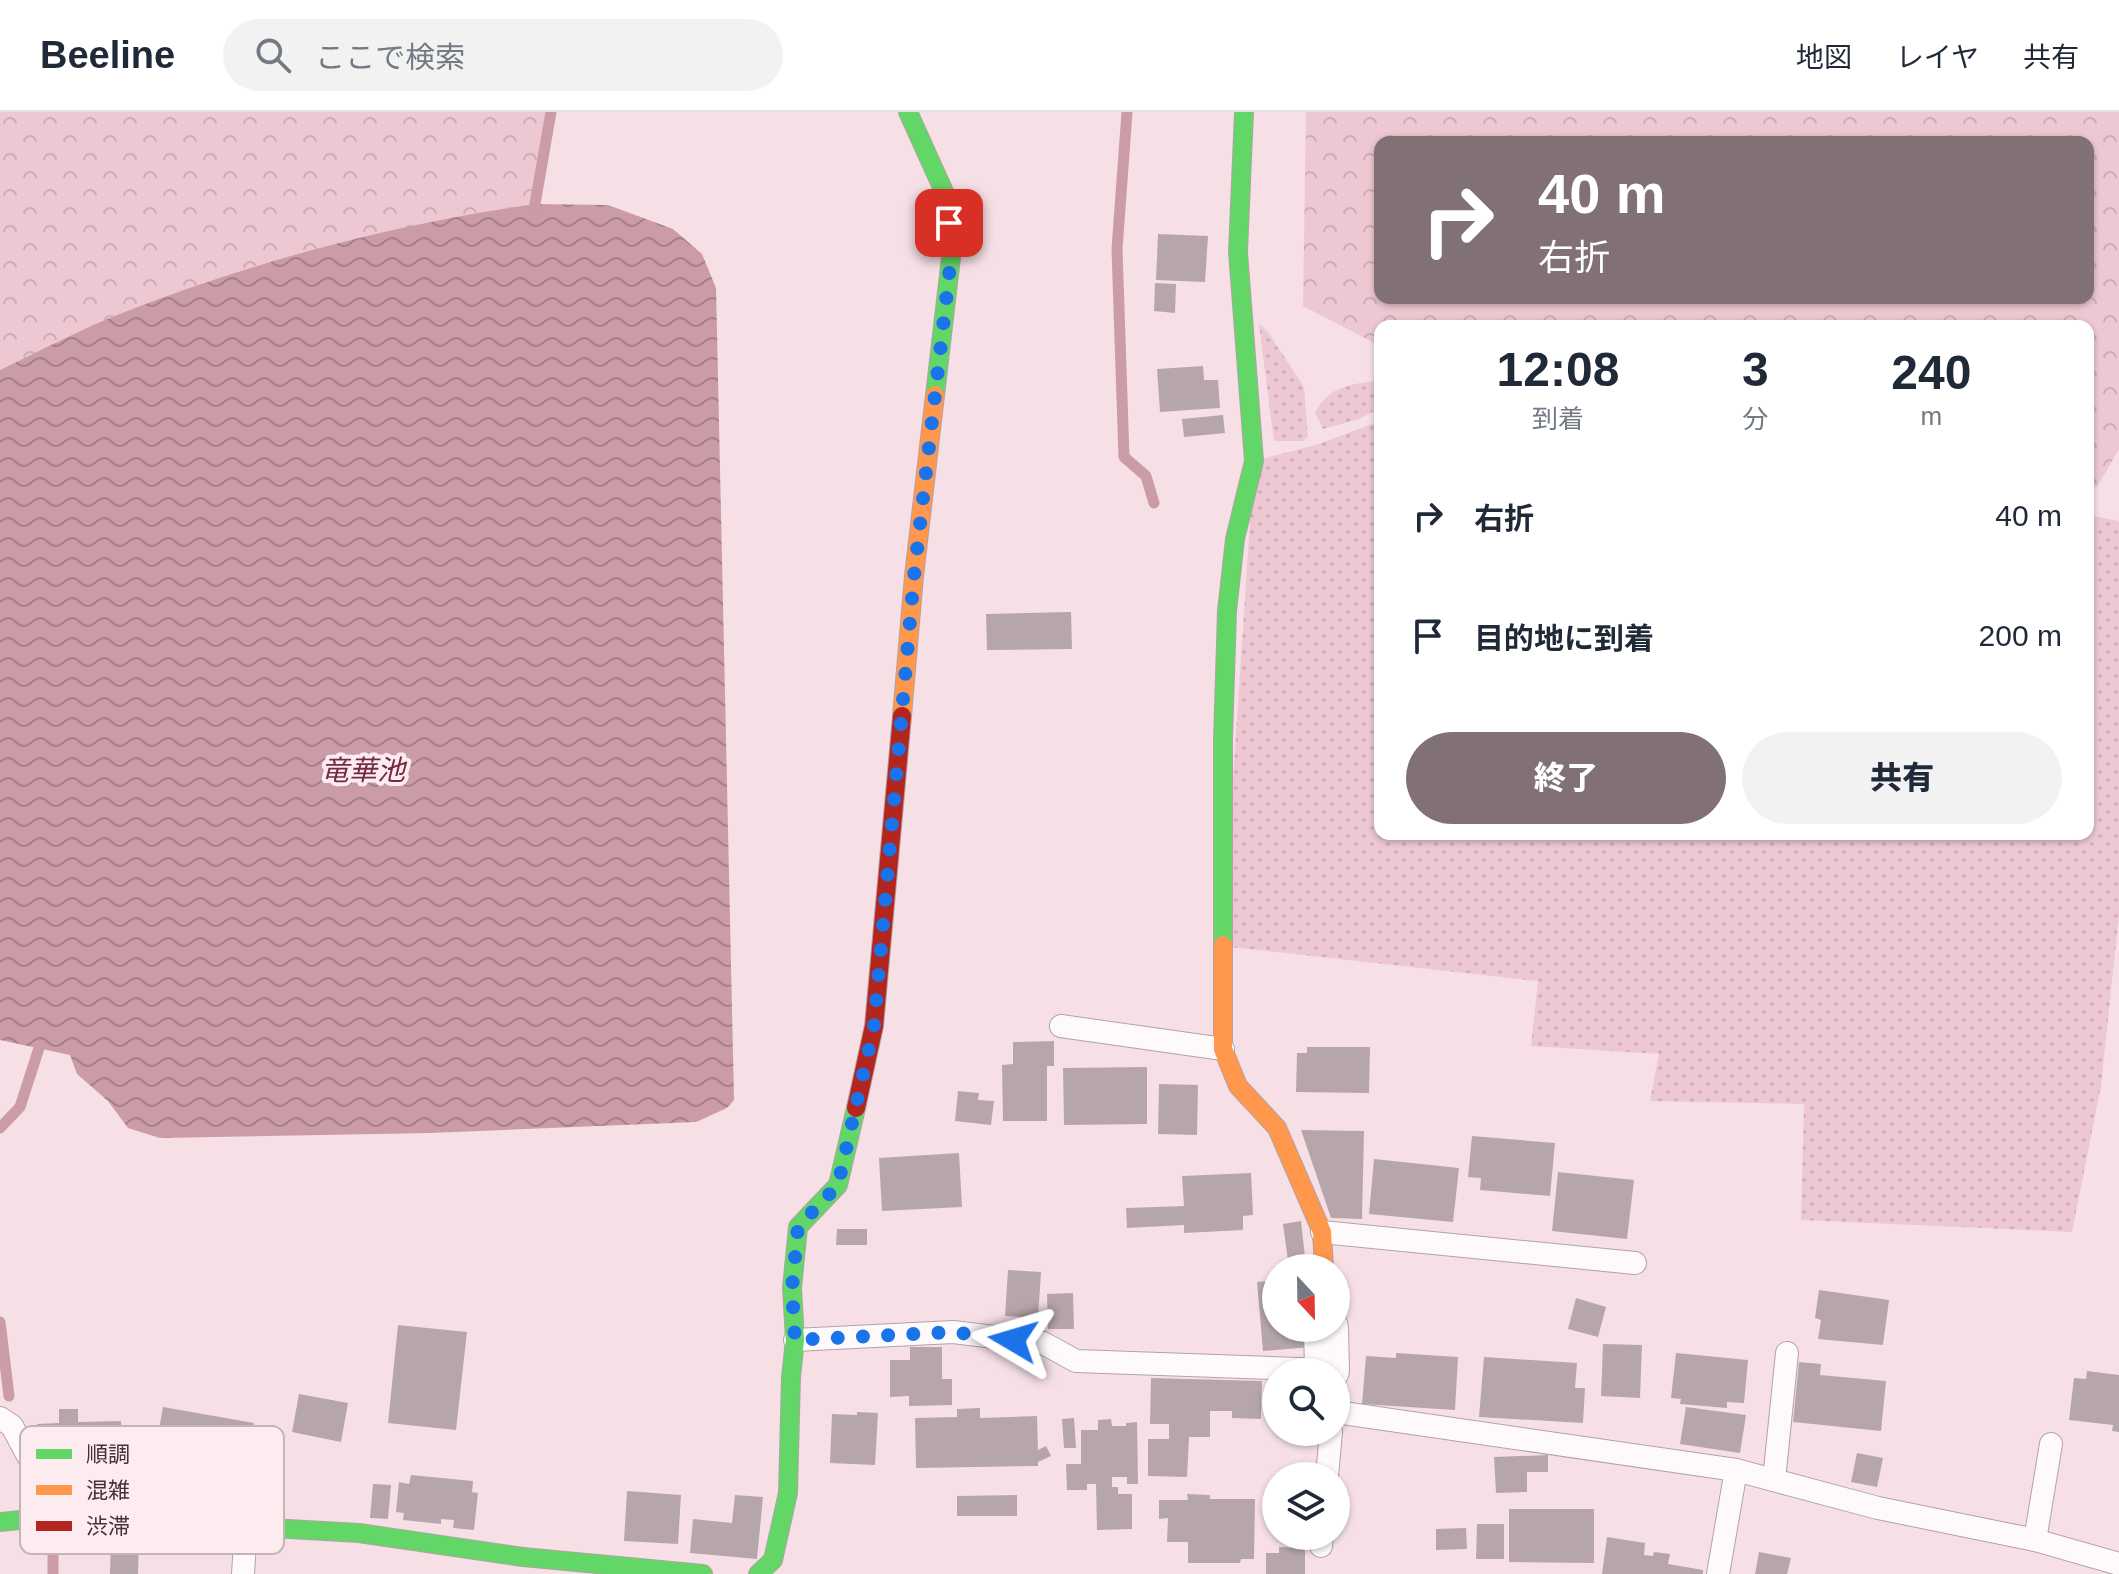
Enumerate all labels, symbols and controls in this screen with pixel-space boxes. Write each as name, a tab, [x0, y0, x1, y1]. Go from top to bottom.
search box	[223, 19, 783, 91]
icon: search	[251, 33, 295, 77]
text: Beeline	[40, 34, 175, 76]
text: ここで検索	[315, 41, 465, 74]
text: 地図	[1796, 42, 1852, 73]
text: レイヤ	[1896, 42, 1979, 73]
text: 共有	[2023, 42, 2079, 73]
text: 40 m	[1538, 162, 1666, 225]
icon: right	[1406, 168, 1510, 272]
pin	[915, 189, 983, 257]
icon: arrive	[927, 201, 971, 245]
text: 右折	[1538, 237, 1610, 278]
text: 12:08	[1497, 343, 1619, 396]
text: 3	[1742, 343, 1769, 396]
text: 240	[1891, 346, 1971, 399]
text: m	[1921, 401, 1942, 431]
text: 到着	[1532, 404, 1584, 434]
text: 分	[1742, 404, 1768, 434]
icon: right	[1406, 494, 1450, 538]
text: 40 m	[1995, 499, 2062, 532]
text: 右折	[1474, 502, 1534, 535]
icon: arrive	[1406, 614, 1450, 658]
text: 200 m	[1979, 619, 2062, 652]
text: 目的地に到着	[1474, 622, 1654, 655]
button: 終了	[1406, 732, 1726, 824]
button: 共有	[1742, 732, 2062, 824]
water label: 竜華池	[321, 755, 408, 786]
north arrow	[1262, 1254, 1350, 1342]
map controls	[1262, 1254, 1350, 1550]
position arrow	[971, 1298, 1055, 1382]
button: search	[1262, 1358, 1350, 1446]
legend	[20, 1426, 284, 1554]
text: 順調	[86, 1442, 130, 1467]
button: layers	[1262, 1462, 1350, 1550]
text: 混雑	[86, 1478, 130, 1503]
text: 渋滞	[86, 1514, 130, 1539]

